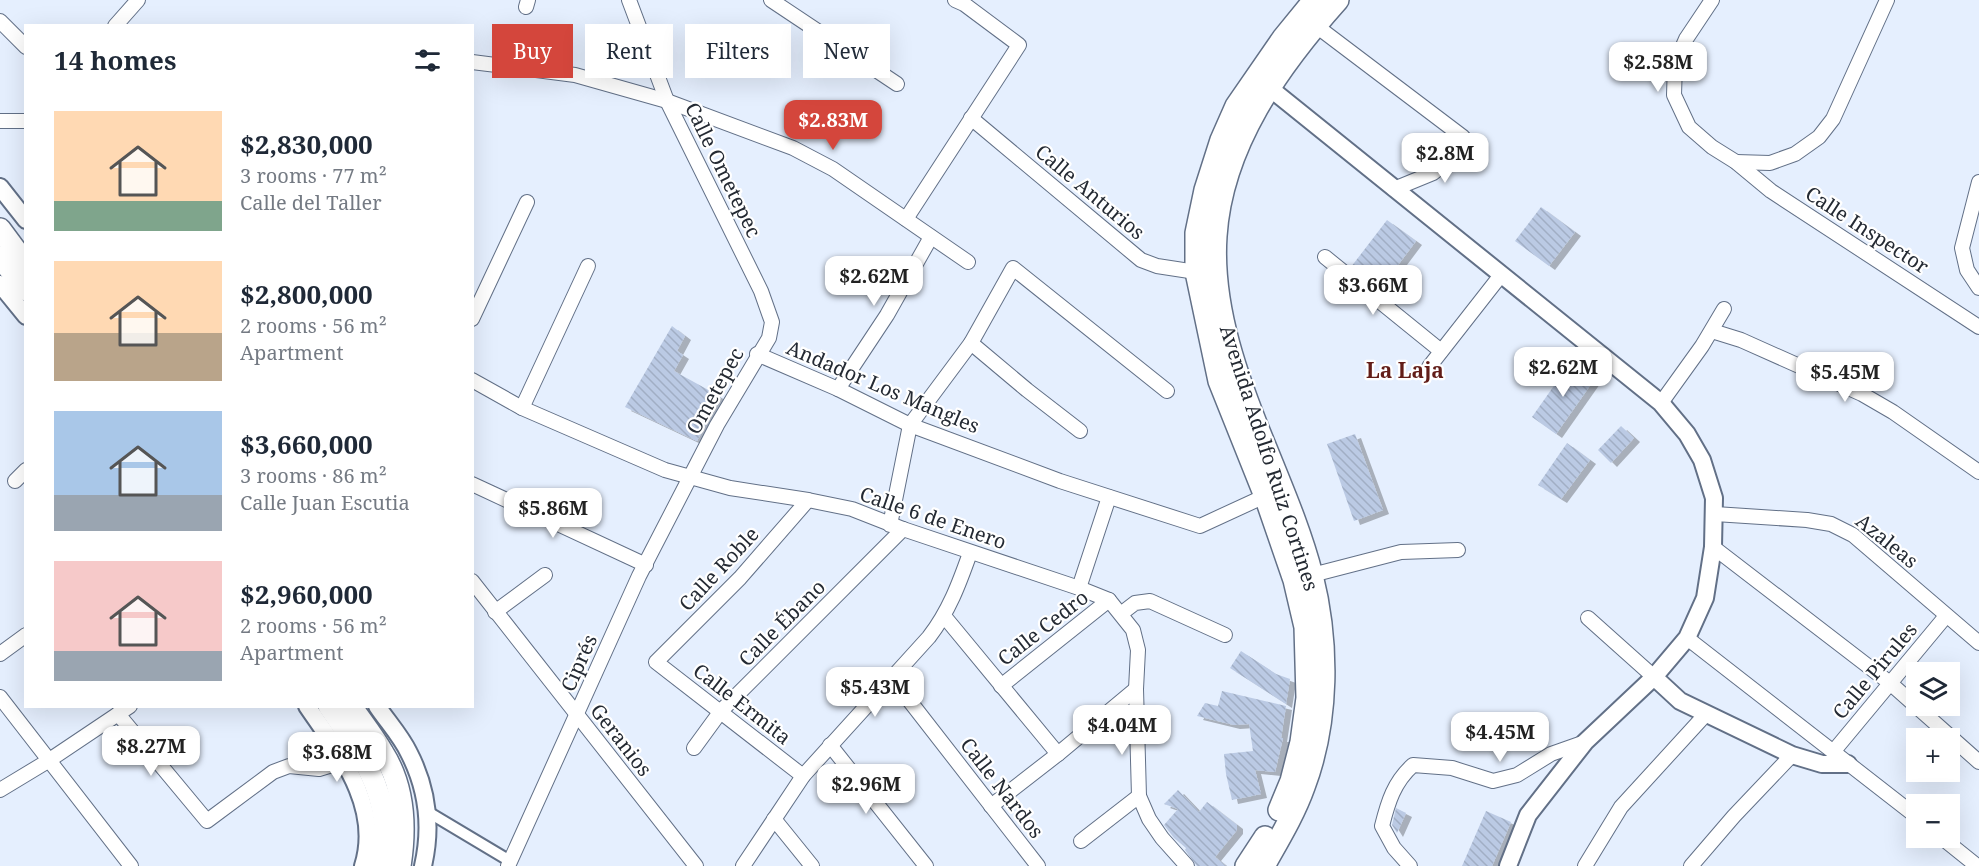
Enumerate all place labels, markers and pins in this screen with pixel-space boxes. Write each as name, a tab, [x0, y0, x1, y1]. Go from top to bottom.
pin: $2.58M	[1609, 42, 1707, 93]
pin: $2.83M	[784, 100, 882, 151]
pin: $2.8M	[1403, 133, 1487, 184]
pin: $2.62M	[825, 256, 923, 307]
pin: $3.66M	[1324, 265, 1422, 316]
pin: $2.62M	[1514, 347, 1612, 398]
pin: $5.45M	[1796, 352, 1894, 403]
pin: $5.86M	[504, 488, 602, 539]
pin: $5.43M	[826, 667, 924, 718]
pin: $4.04M	[1073, 705, 1171, 756]
pin: $4.45M	[1451, 712, 1549, 763]
pin: $8.27M	[102, 726, 200, 777]
pin: $3.68M	[288, 732, 386, 783]
pin: $2.96M	[817, 764, 915, 815]

